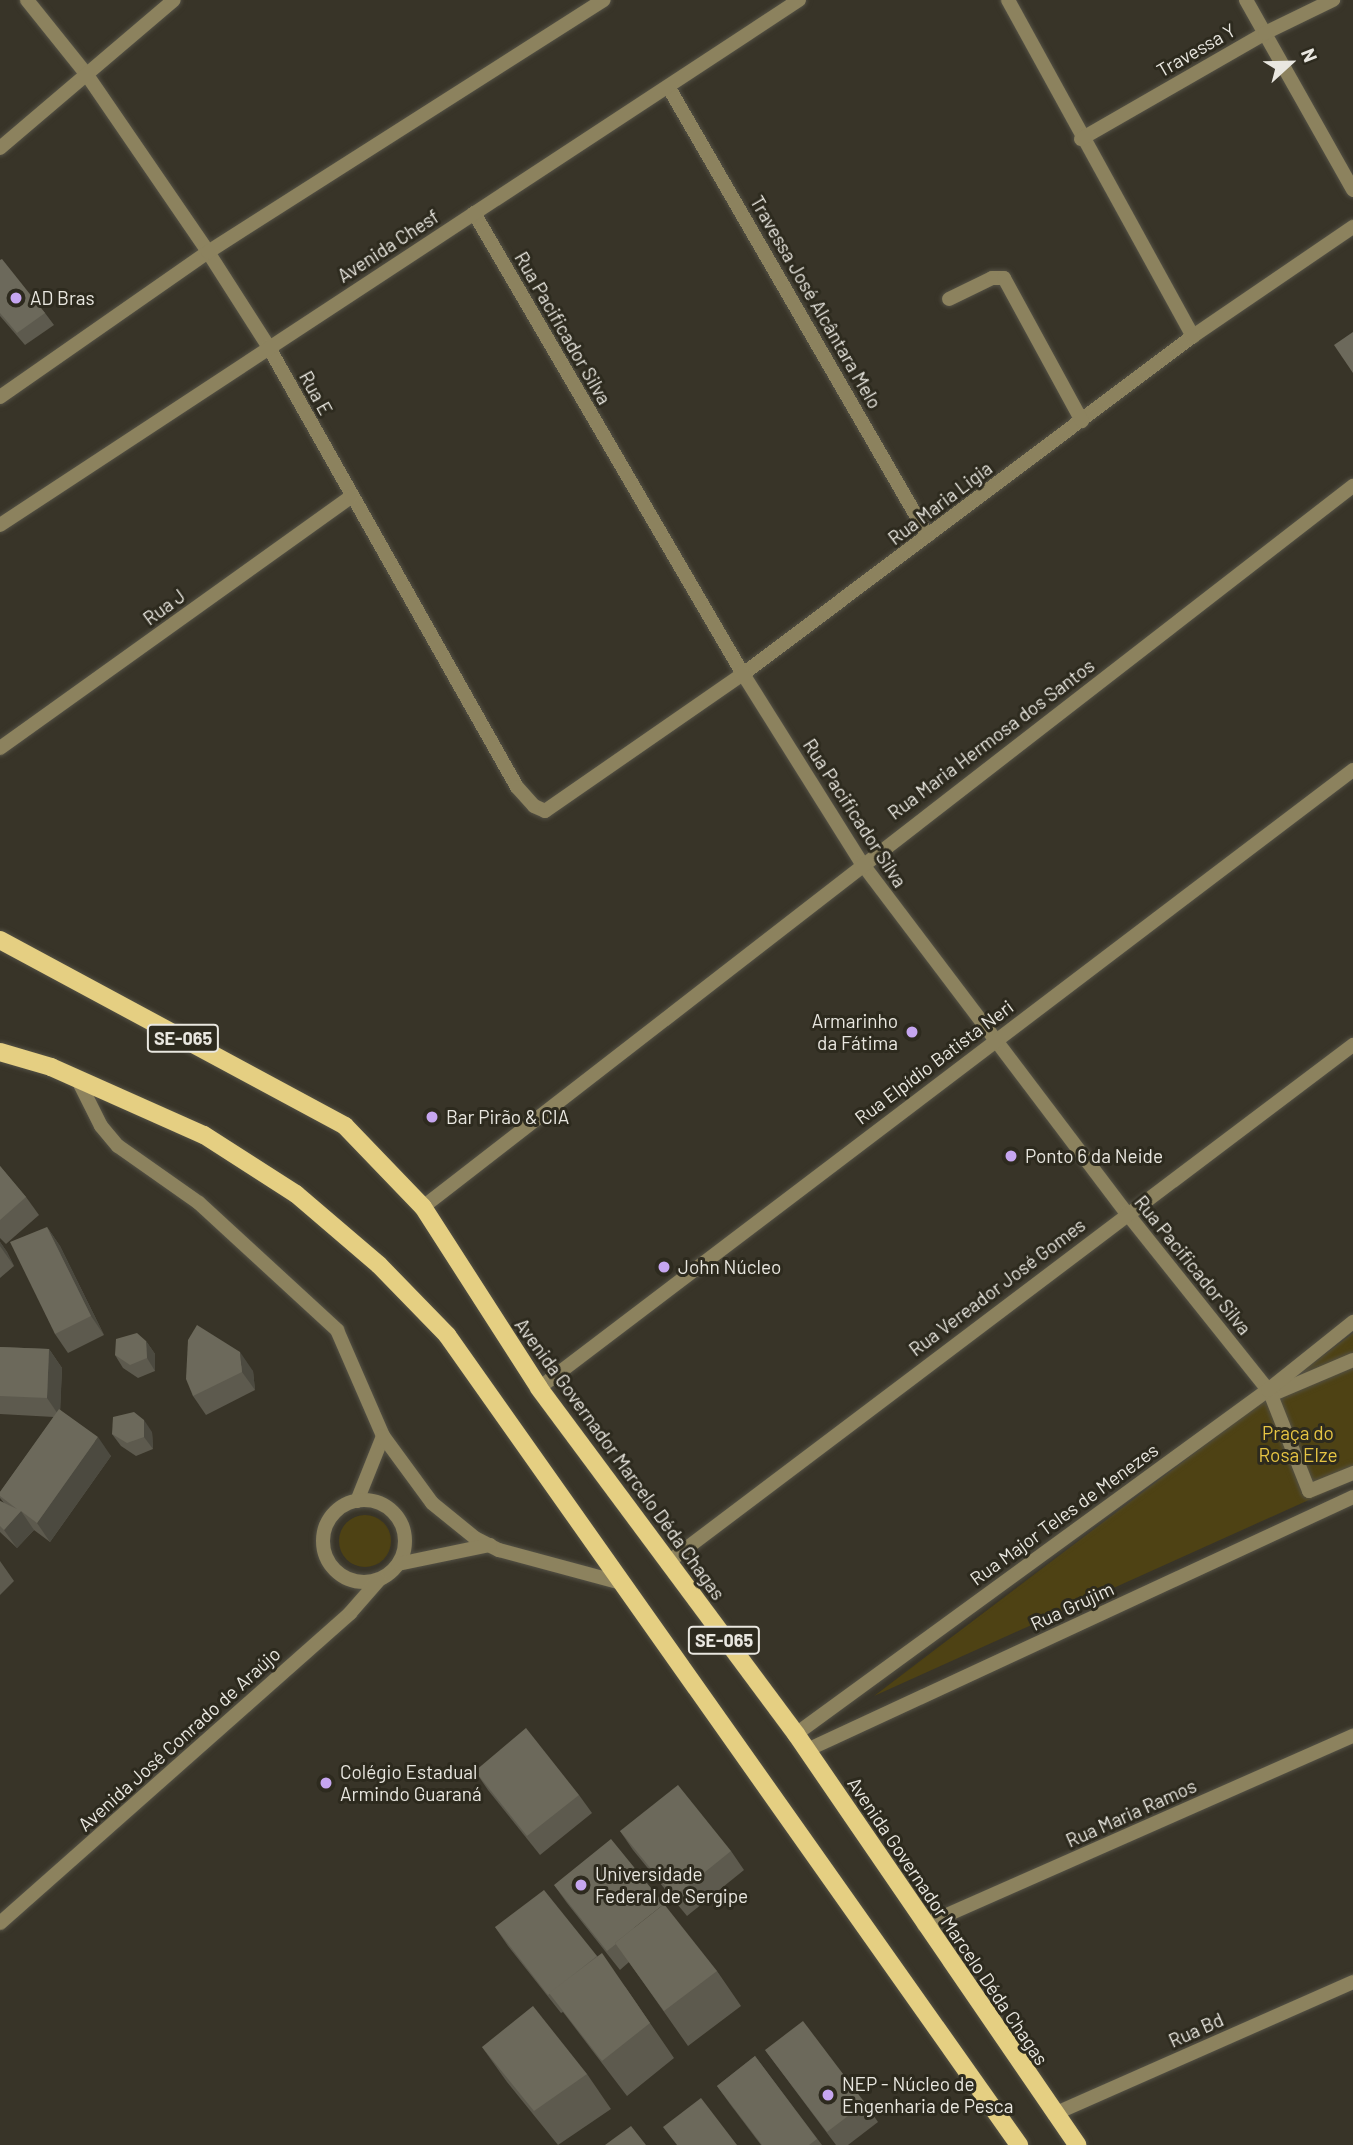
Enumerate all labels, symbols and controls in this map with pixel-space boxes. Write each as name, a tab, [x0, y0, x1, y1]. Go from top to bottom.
street label: Travessa Y	[1153, 18, 1239, 82]
north arrow	[1255, 28, 1325, 98]
text: N	[1297, 45, 1323, 65]
street label: Travessa José Alcântara Melo	[746, 192, 886, 412]
street label: Avenida Chesf	[333, 205, 443, 287]
street label: Rua Pacificador Silva	[510, 248, 616, 408]
place label: AD Bras	[30, 287, 95, 309]
marker: AD Bras	[8, 290, 24, 306]
street label: Rua E	[295, 367, 337, 419]
street label: Rua Maria Ligia	[884, 457, 996, 549]
street label: Rua J	[139, 584, 189, 630]
street label: Rua Maria Hermosa dos Santos	[883, 654, 1099, 824]
street label: Rua Pacificador Silva	[798, 734, 912, 892]
street label: Rua Elpídio Batista Neri	[850, 995, 1018, 1129]
place label: Armarinho da Fátima	[812, 1010, 898, 1054]
road number: SE-065	[146, 1023, 220, 1052]
marker: Armarinho da Fátima	[904, 1024, 920, 1040]
place label: Bar Pirão & CIA	[446, 1106, 569, 1128]
marker: Bar Pirão & CIA	[424, 1109, 440, 1125]
place label: Ponto 6 da Neide	[1025, 1145, 1163, 1167]
marker: Ponto 6 da Neide	[1003, 1148, 1019, 1164]
street label: Rua Pacificador Silva	[1130, 1191, 1256, 1339]
street label: Rua Vereador José Gomes	[904, 1213, 1090, 1361]
place label: John Núcleo	[678, 1256, 781, 1278]
marker: John Núcleo	[656, 1259, 672, 1275]
street label: Avenida Governador Marcelo Déda Chagas	[510, 1314, 730, 1604]
park label: Praça do Rosa Elze	[1258, 1422, 1338, 1466]
street label: Rua Major Teles de Menezes	[965, 1438, 1163, 1590]
street label: Rua Grujim	[1027, 1577, 1117, 1635]
road number: SE-065	[687, 1625, 761, 1654]
street label: Avenida José Conrado de Araújo	[73, 1642, 285, 1836]
place label: Colégio Estadual Armindo Guaraná	[340, 1761, 482, 1805]
street label: Avenida Governador Marcelo Déda Chagas	[843, 1773, 1053, 2069]
street label: Rua Maria Ramos	[1062, 1774, 1200, 1852]
marker: Colégio Estadual Armindo Guaraná	[318, 1775, 334, 1791]
place label: Universidade Federal de Sergipe	[595, 1863, 748, 1907]
marker: Universidade Federal de Sergipe	[573, 1877, 589, 1893]
street label: Rua Bd	[1165, 2008, 1227, 2052]
place label: NEP - Núcleo de Engenharia de Pesca	[842, 2073, 1013, 2117]
marker: NEP - Núcleo de Engenharia de Pesca	[820, 2087, 836, 2103]

